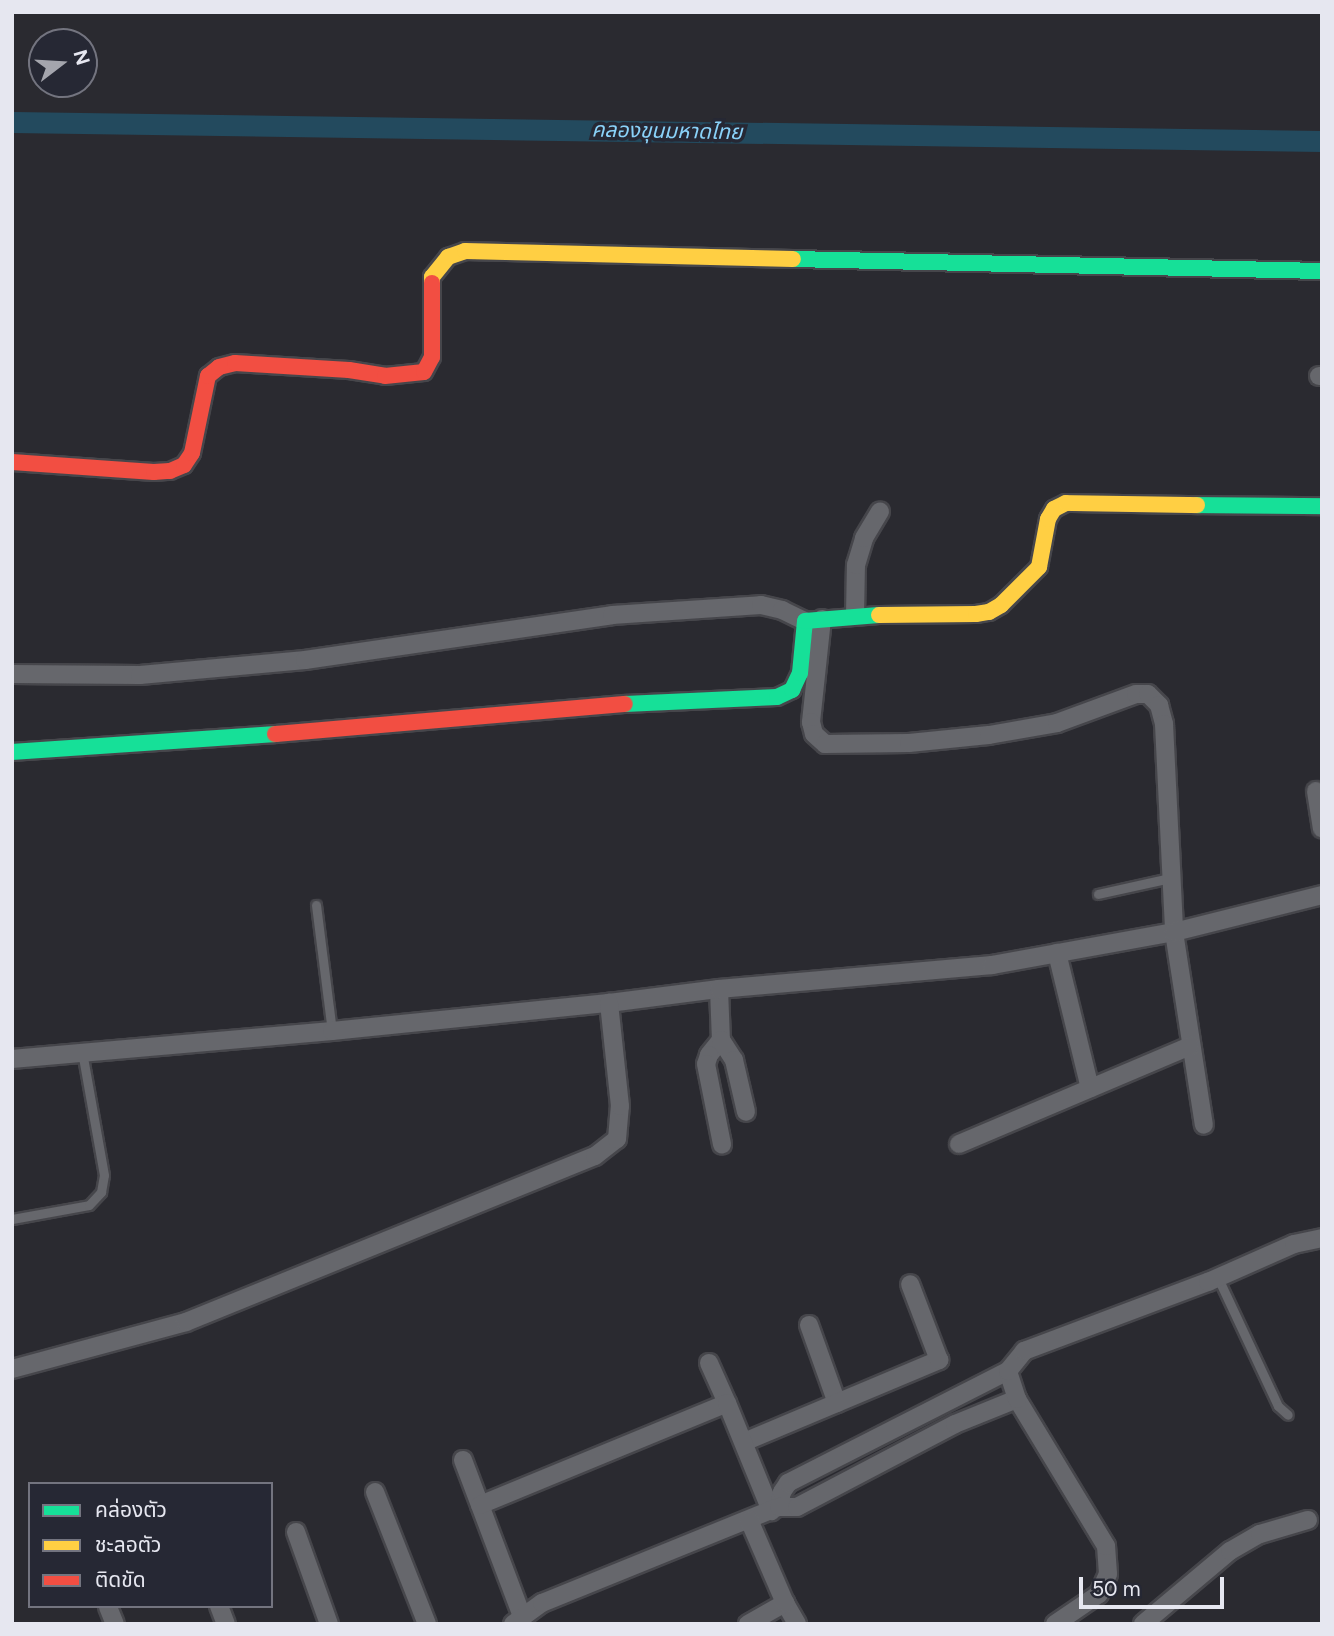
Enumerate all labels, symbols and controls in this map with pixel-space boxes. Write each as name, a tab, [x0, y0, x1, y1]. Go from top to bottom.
north arrow	[28, 28, 98, 98]
text: N	[69, 47, 95, 68]
water label: คลองขุนมหาดไทย	[591, 117, 743, 145]
legend	[28, 1482, 273, 1608]
text: คล่องตัว	[95, 1497, 167, 1522]
text: ชะลอตัว	[95, 1532, 161, 1557]
scale bar	[1082, 1562, 1227, 1606]
text: ติดขัด	[95, 1567, 146, 1592]
text: 50 m	[1092, 1576, 1141, 1601]

